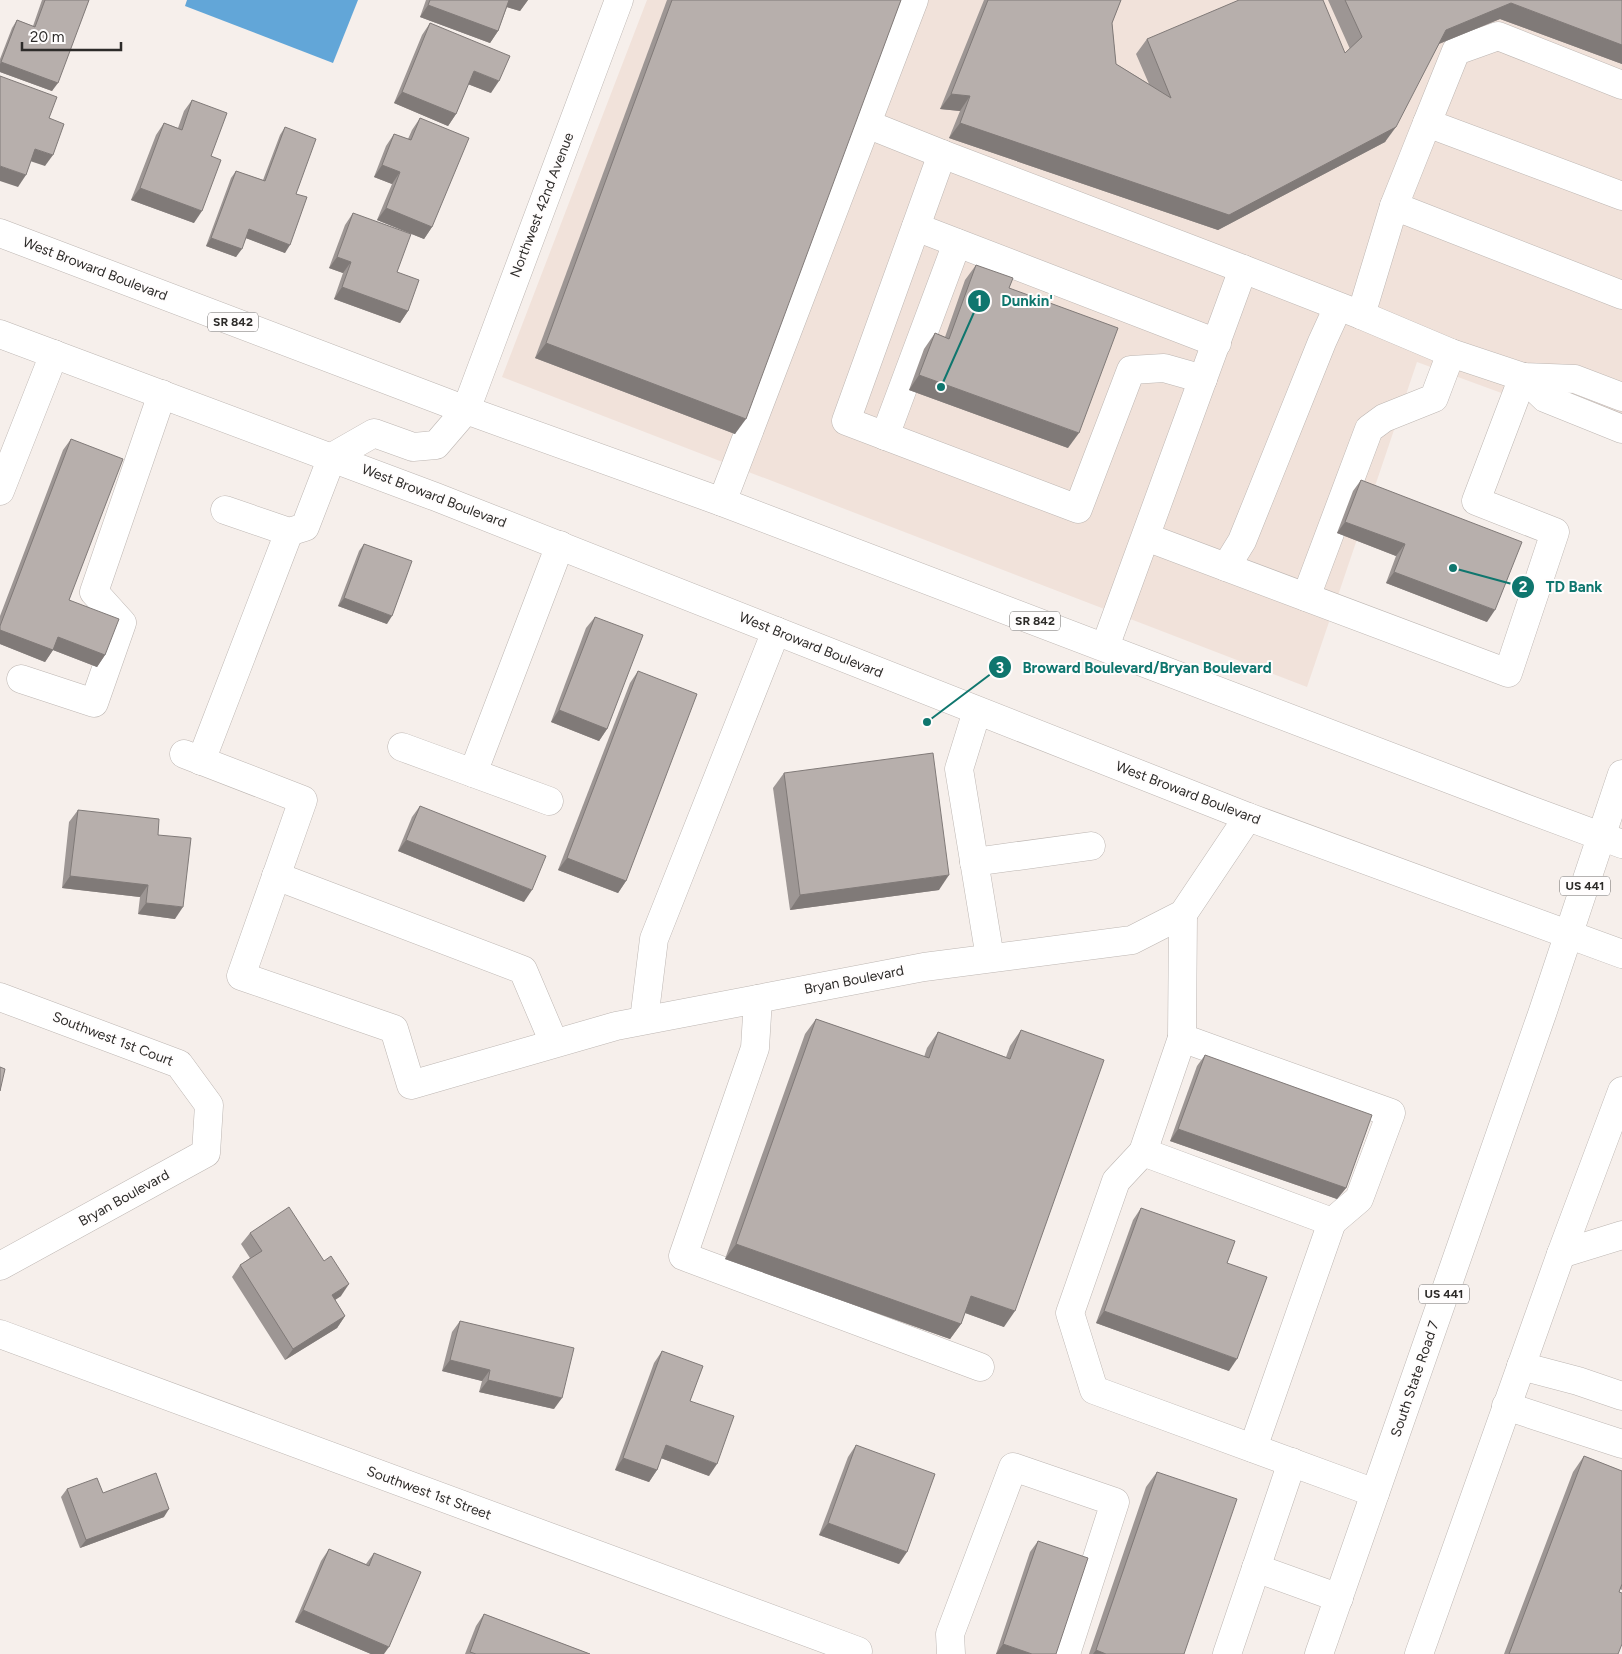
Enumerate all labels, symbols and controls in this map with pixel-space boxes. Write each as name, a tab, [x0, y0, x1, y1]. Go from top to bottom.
scale bar	[22, 20, 121, 52]
text: 20 m	[30, 28, 64, 46]
street label: Northwest 42nd Avenue	[507, 130, 578, 280]
street label: West Broward Boulevard	[20, 234, 170, 304]
callout: Dunkin'	[966, 286, 1063, 316]
text: 1	[976, 292, 982, 310]
text: Dunkin'	[1001, 292, 1053, 310]
road number: SR 842	[208, 313, 258, 332]
street label: West Broward Boulevard	[359, 461, 509, 531]
callout: TD Bank	[1511, 572, 1612, 602]
text: 2	[1519, 578, 1528, 596]
text: TD Bank	[1546, 578, 1602, 596]
street label: West Broward Boulevard	[737, 608, 885, 682]
road number: SR 842	[1010, 612, 1060, 630]
callout: Broward Boulevard/Bryan Boulevard	[987, 652, 1281, 682]
text: 3	[996, 659, 1004, 677]
text: Broward Boulevard/Bryan Boulevard	[1022, 659, 1272, 677]
street label: West Broward Boulevard	[1113, 758, 1263, 828]
road number: US 441	[1560, 876, 1610, 896]
street label: Bryan Boulevard	[803, 962, 905, 998]
street label: Southwest 1st Court	[50, 1008, 176, 1070]
street label: Bryan Boulevard	[76, 1166, 172, 1230]
road number: US 441	[1419, 1285, 1469, 1304]
street label: South State Road 7	[1387, 1318, 1443, 1439]
street label: Southwest 1st Street	[364, 1463, 494, 1523]

